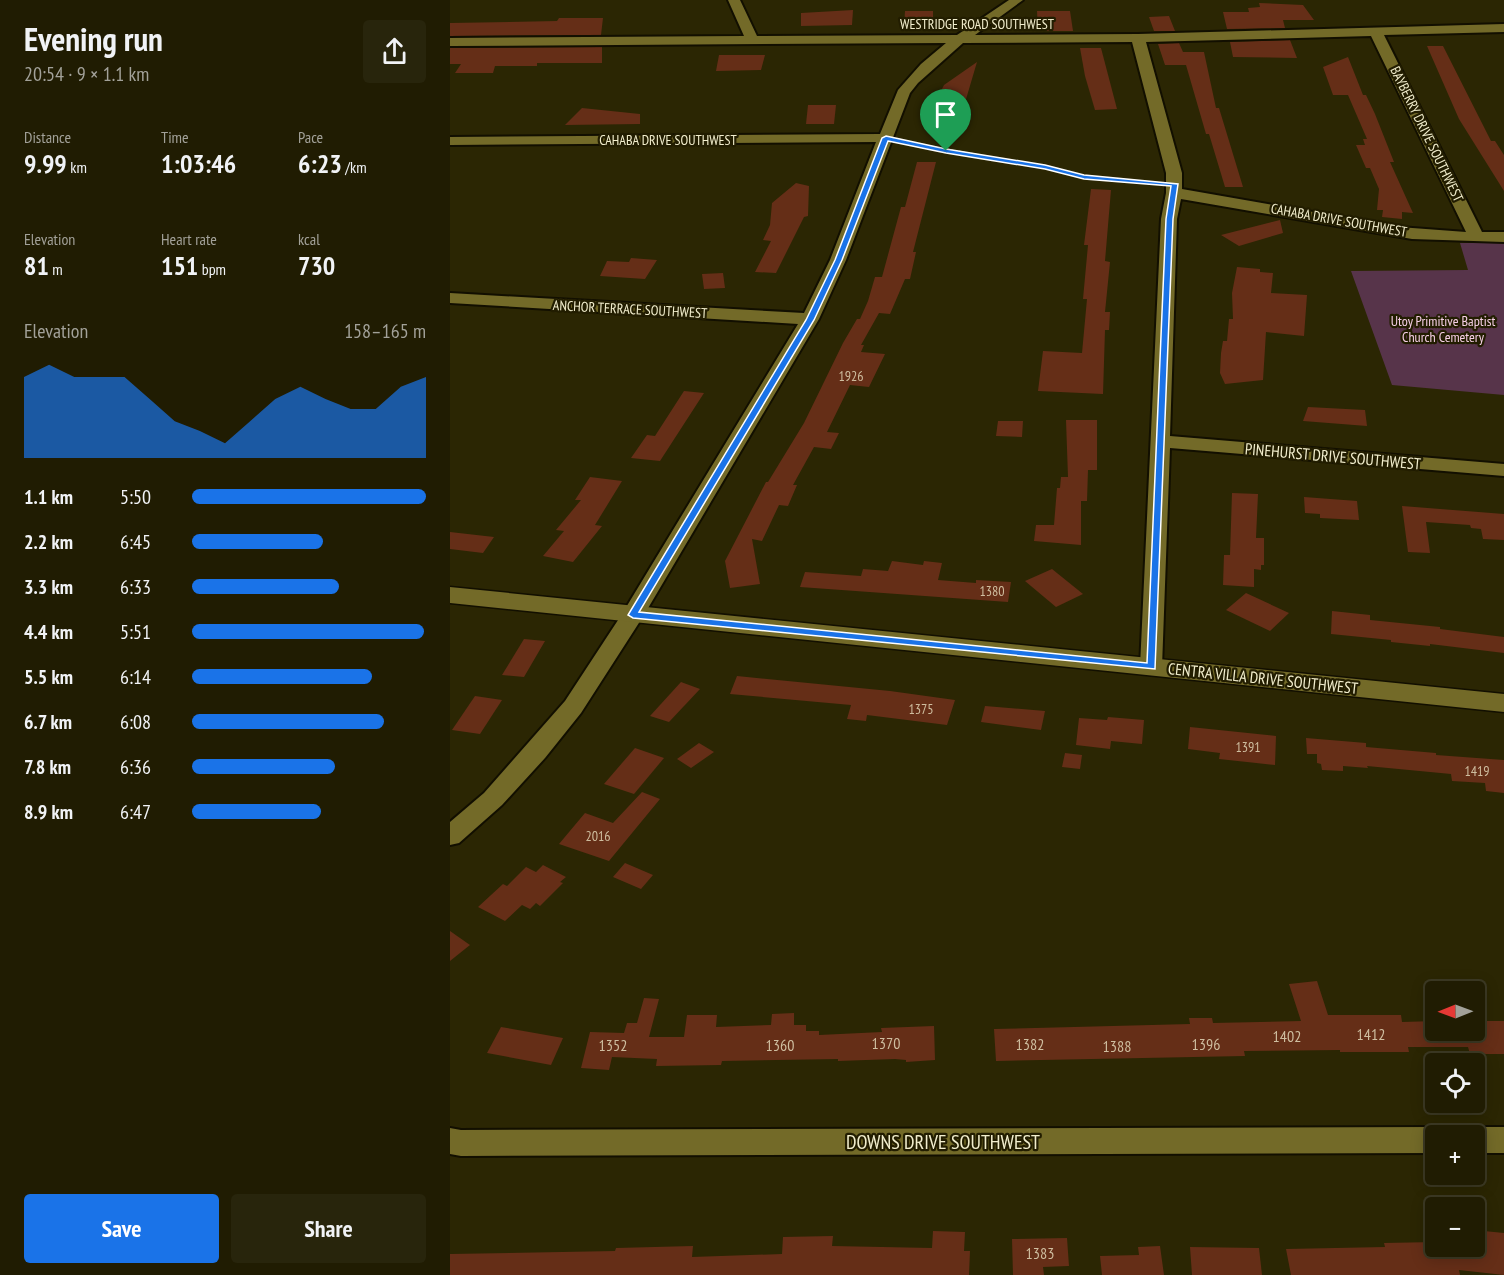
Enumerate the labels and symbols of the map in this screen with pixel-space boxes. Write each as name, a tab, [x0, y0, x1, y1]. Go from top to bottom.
street label: WESTRIDGE ROAD SOUTHWEST	[900, 15, 1055, 33]
street label: BAYBERRY DRIVE SOUTHWEST	[1386, 63, 1468, 205]
pin	[920, 89, 971, 151]
street label: CAHABA DRIVE SOUTHWEST	[599, 131, 738, 149]
street label: CAHABA DRIVE SOUTHWEST	[1270, 199, 1409, 241]
street label: ANCHOR TERRACE SOUTHWEST	[552, 296, 708, 322]
park label: Utoy Primitive Baptist Church Cemetery	[1391, 312, 1495, 346]
house number: 1926	[838, 367, 864, 385]
street label: PINEHURST DRIVE SOUTHWEST	[1244, 438, 1422, 474]
house number: 1380	[979, 582, 1005, 600]
street label: CENTRA VILLA DRIVE SOUTHWEST	[1167, 658, 1359, 698]
house number: 1375	[908, 700, 934, 718]
house number: 1391	[1235, 738, 1261, 756]
house number: 1419	[1464, 762, 1490, 780]
house number: 2016	[585, 827, 611, 845]
north arrow	[1425, 981, 1485, 1041]
house number: 1412	[1357, 1024, 1385, 1044]
house number: 1402	[1273, 1026, 1301, 1046]
house number: 1370	[872, 1033, 900, 1053]
house number: 1382	[1016, 1034, 1044, 1054]
house number: 1396	[1192, 1034, 1220, 1054]
house number: 1352	[599, 1035, 627, 1055]
house number: 1360	[766, 1035, 794, 1055]
house number: 1388	[1103, 1036, 1131, 1056]
street label: DOWNS DRIVE SOUTHWEST	[846, 1129, 1040, 1155]
house number: 1383	[1026, 1243, 1054, 1263]

